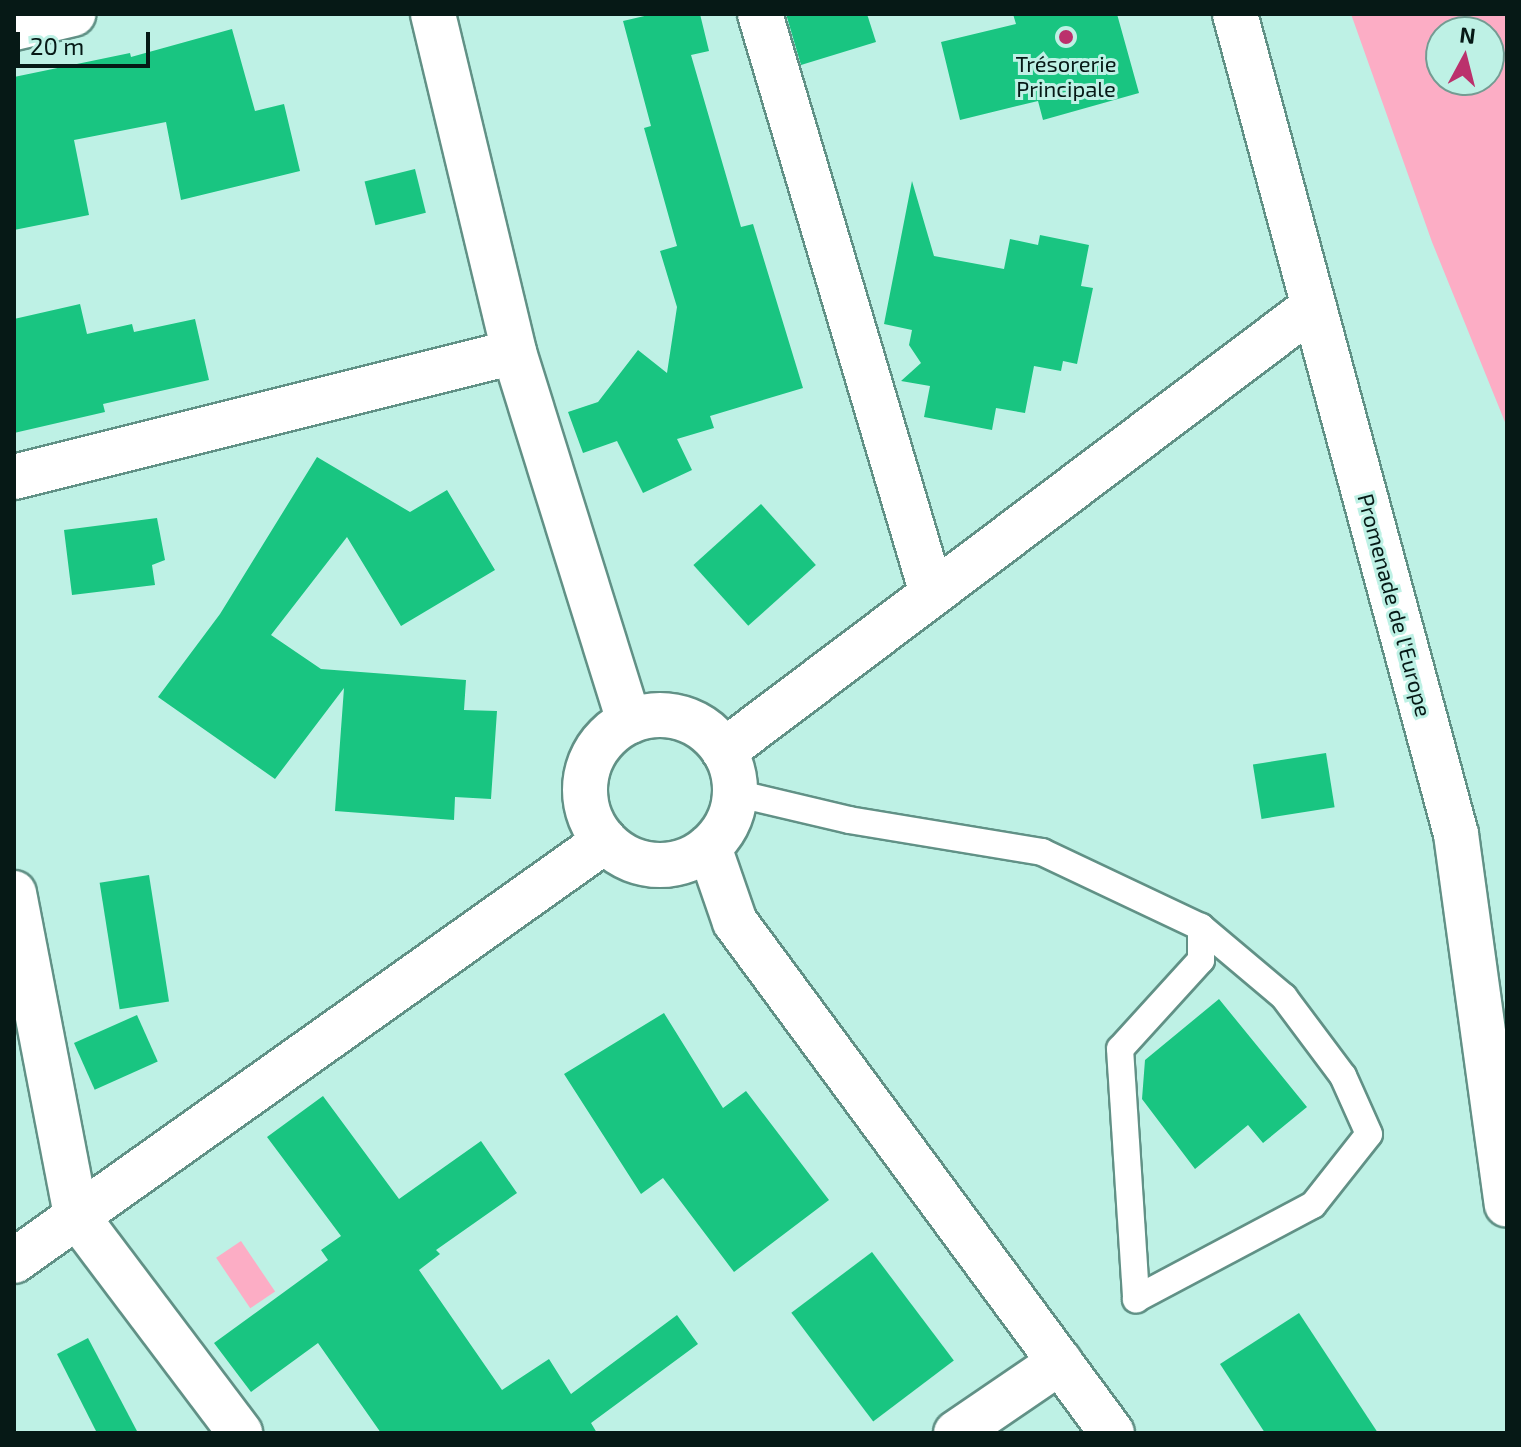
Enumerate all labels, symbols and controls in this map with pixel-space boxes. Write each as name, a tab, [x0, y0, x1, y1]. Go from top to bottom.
scale bar	[20, 16, 154, 66]
north arrow	[1425, 16, 1505, 96]
text: N	[1458, 20, 1477, 48]
marker: Trésorerie Principale	[1057, 28, 1075, 46]
text: 20 m	[30, 31, 84, 60]
place label: Trésorerie Principale	[1015, 50, 1117, 102]
street label: Promenade de l'Europe	[1353, 491, 1437, 719]

